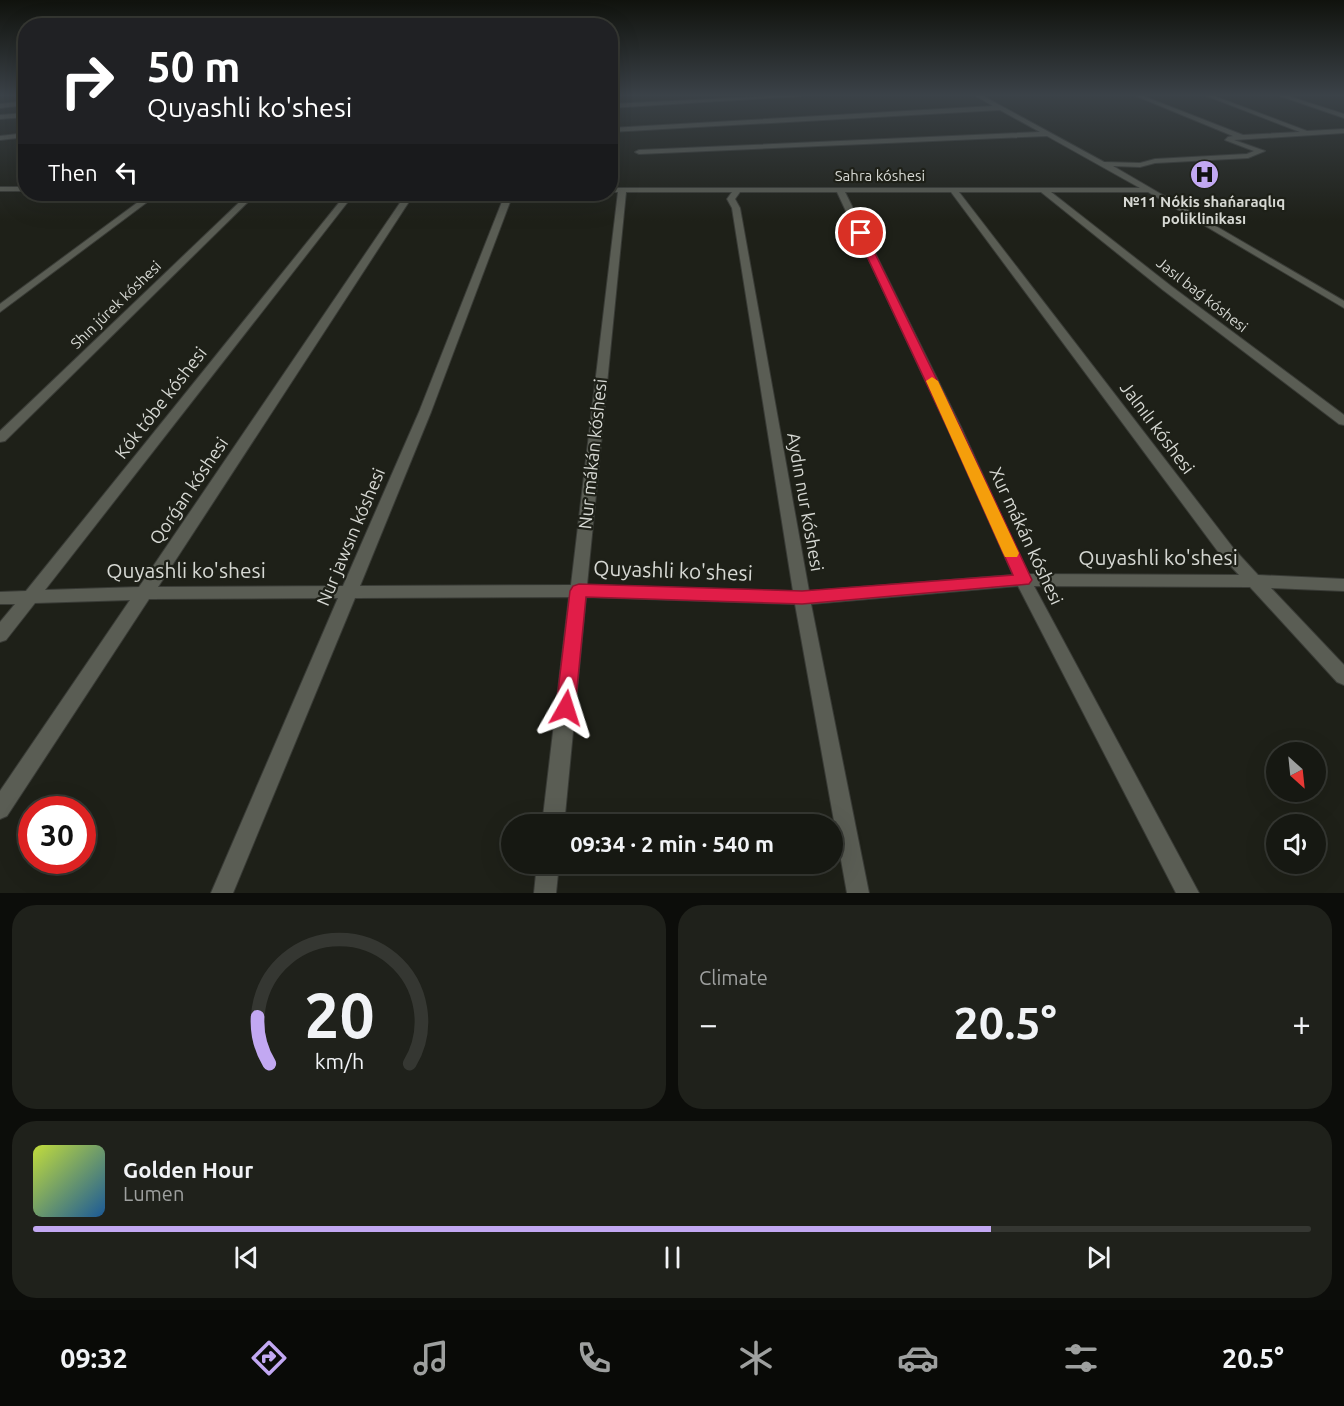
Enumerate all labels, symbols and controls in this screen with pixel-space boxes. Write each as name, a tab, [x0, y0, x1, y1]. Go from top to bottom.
icon: right	[48, 42, 126, 120]
text: 50 m	[147, 43, 241, 90]
text: Quyashli ko'shesi	[147, 92, 352, 122]
icon: left	[110, 156, 143, 189]
hospital icon: №11 Nókis shańaraqlıq poliklinikası	[1188, 159, 1220, 191]
text: Then	[48, 160, 98, 185]
street label: Sahra kóshesi	[835, 167, 925, 184]
place label: №11 Nókis shańaraqlıq poliklinikası	[1123, 193, 1285, 227]
pin	[835, 207, 886, 258]
icon: arrive	[844, 216, 877, 249]
street label: Jasıl baǵ kóshesi	[1153, 254, 1251, 335]
street label: Shın júrek kóshesi	[67, 257, 164, 352]
street label: Kók tóbe kóshesi	[110, 343, 210, 462]
street label: Jalnılı kóshesi	[1117, 377, 1199, 477]
street label: Nur mákán kóshesi	[574, 378, 610, 530]
street label: Aydın nur kóshesi	[784, 431, 828, 573]
street label: Qorǵan kóshesi	[145, 433, 232, 548]
street label: Xur mákán kóshesi	[986, 464, 1068, 607]
street label: Nur jawsın kóshesi	[312, 465, 388, 609]
street label: Quyashli ko'shesi	[1078, 545, 1238, 569]
street label: Quyashli ko'shesi	[593, 555, 753, 585]
street label: Quyashli ko'shesi	[106, 558, 266, 582]
position arrow	[534, 676, 598, 740]
north arrow	[1266, 742, 1326, 802]
map controls	[1266, 742, 1326, 874]
speed limit sign: 30	[18, 796, 96, 874]
button: sound	[1266, 814, 1326, 874]
text: 09:34 · 2 min · 540 m	[570, 831, 774, 856]
text: Climate	[699, 966, 768, 989]
text: 20	[304, 980, 374, 1050]
text: 20.5°	[953, 997, 1057, 1048]
text: −	[699, 1005, 718, 1042]
text: +	[1292, 1005, 1311, 1042]
text: km/h	[314, 1049, 364, 1073]
text: Golden Hour	[123, 1157, 253, 1182]
text: Lumen	[123, 1182, 184, 1205]
icon: previous	[230, 1241, 263, 1274]
icon: pause	[656, 1241, 689, 1274]
icon: next	[1082, 1241, 1115, 1274]
icon: directions	[248, 1337, 290, 1379]
icon: music	[410, 1337, 452, 1379]
icon: phone	[573, 1337, 615, 1379]
icon: climate	[735, 1337, 777, 1379]
icon: car	[897, 1337, 939, 1379]
icon: filters	[1060, 1337, 1102, 1379]
text: 09:32	[60, 1343, 128, 1373]
text: 20.5°	[1222, 1343, 1284, 1373]

